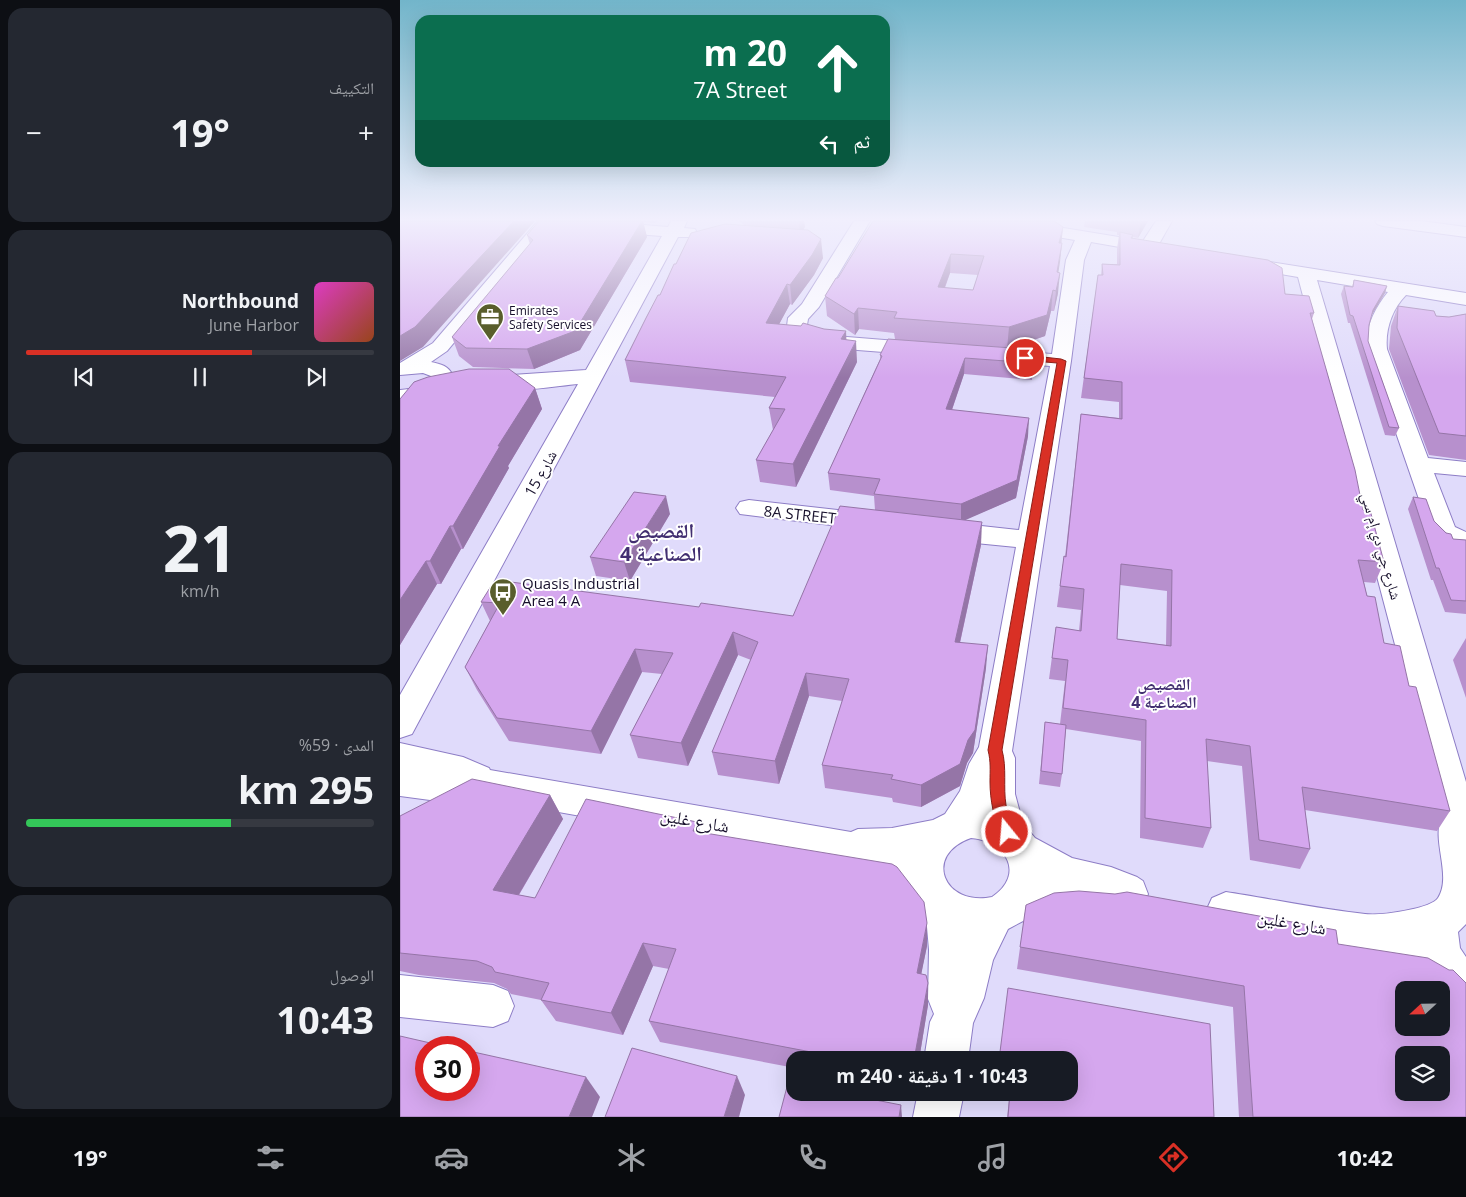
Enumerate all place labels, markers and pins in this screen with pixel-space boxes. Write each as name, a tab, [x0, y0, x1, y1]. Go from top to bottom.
office icon: Emirates Safety Services	[475, 302, 505, 341]
place label: Emirates Safety Services	[509, 302, 592, 333]
pin	[1004, 337, 1046, 379]
place label: Quasis Industrial Area 4 A	[522, 573, 639, 610]
bus stop icon: Quasis Industrial Area 4 A	[488, 577, 518, 616]

